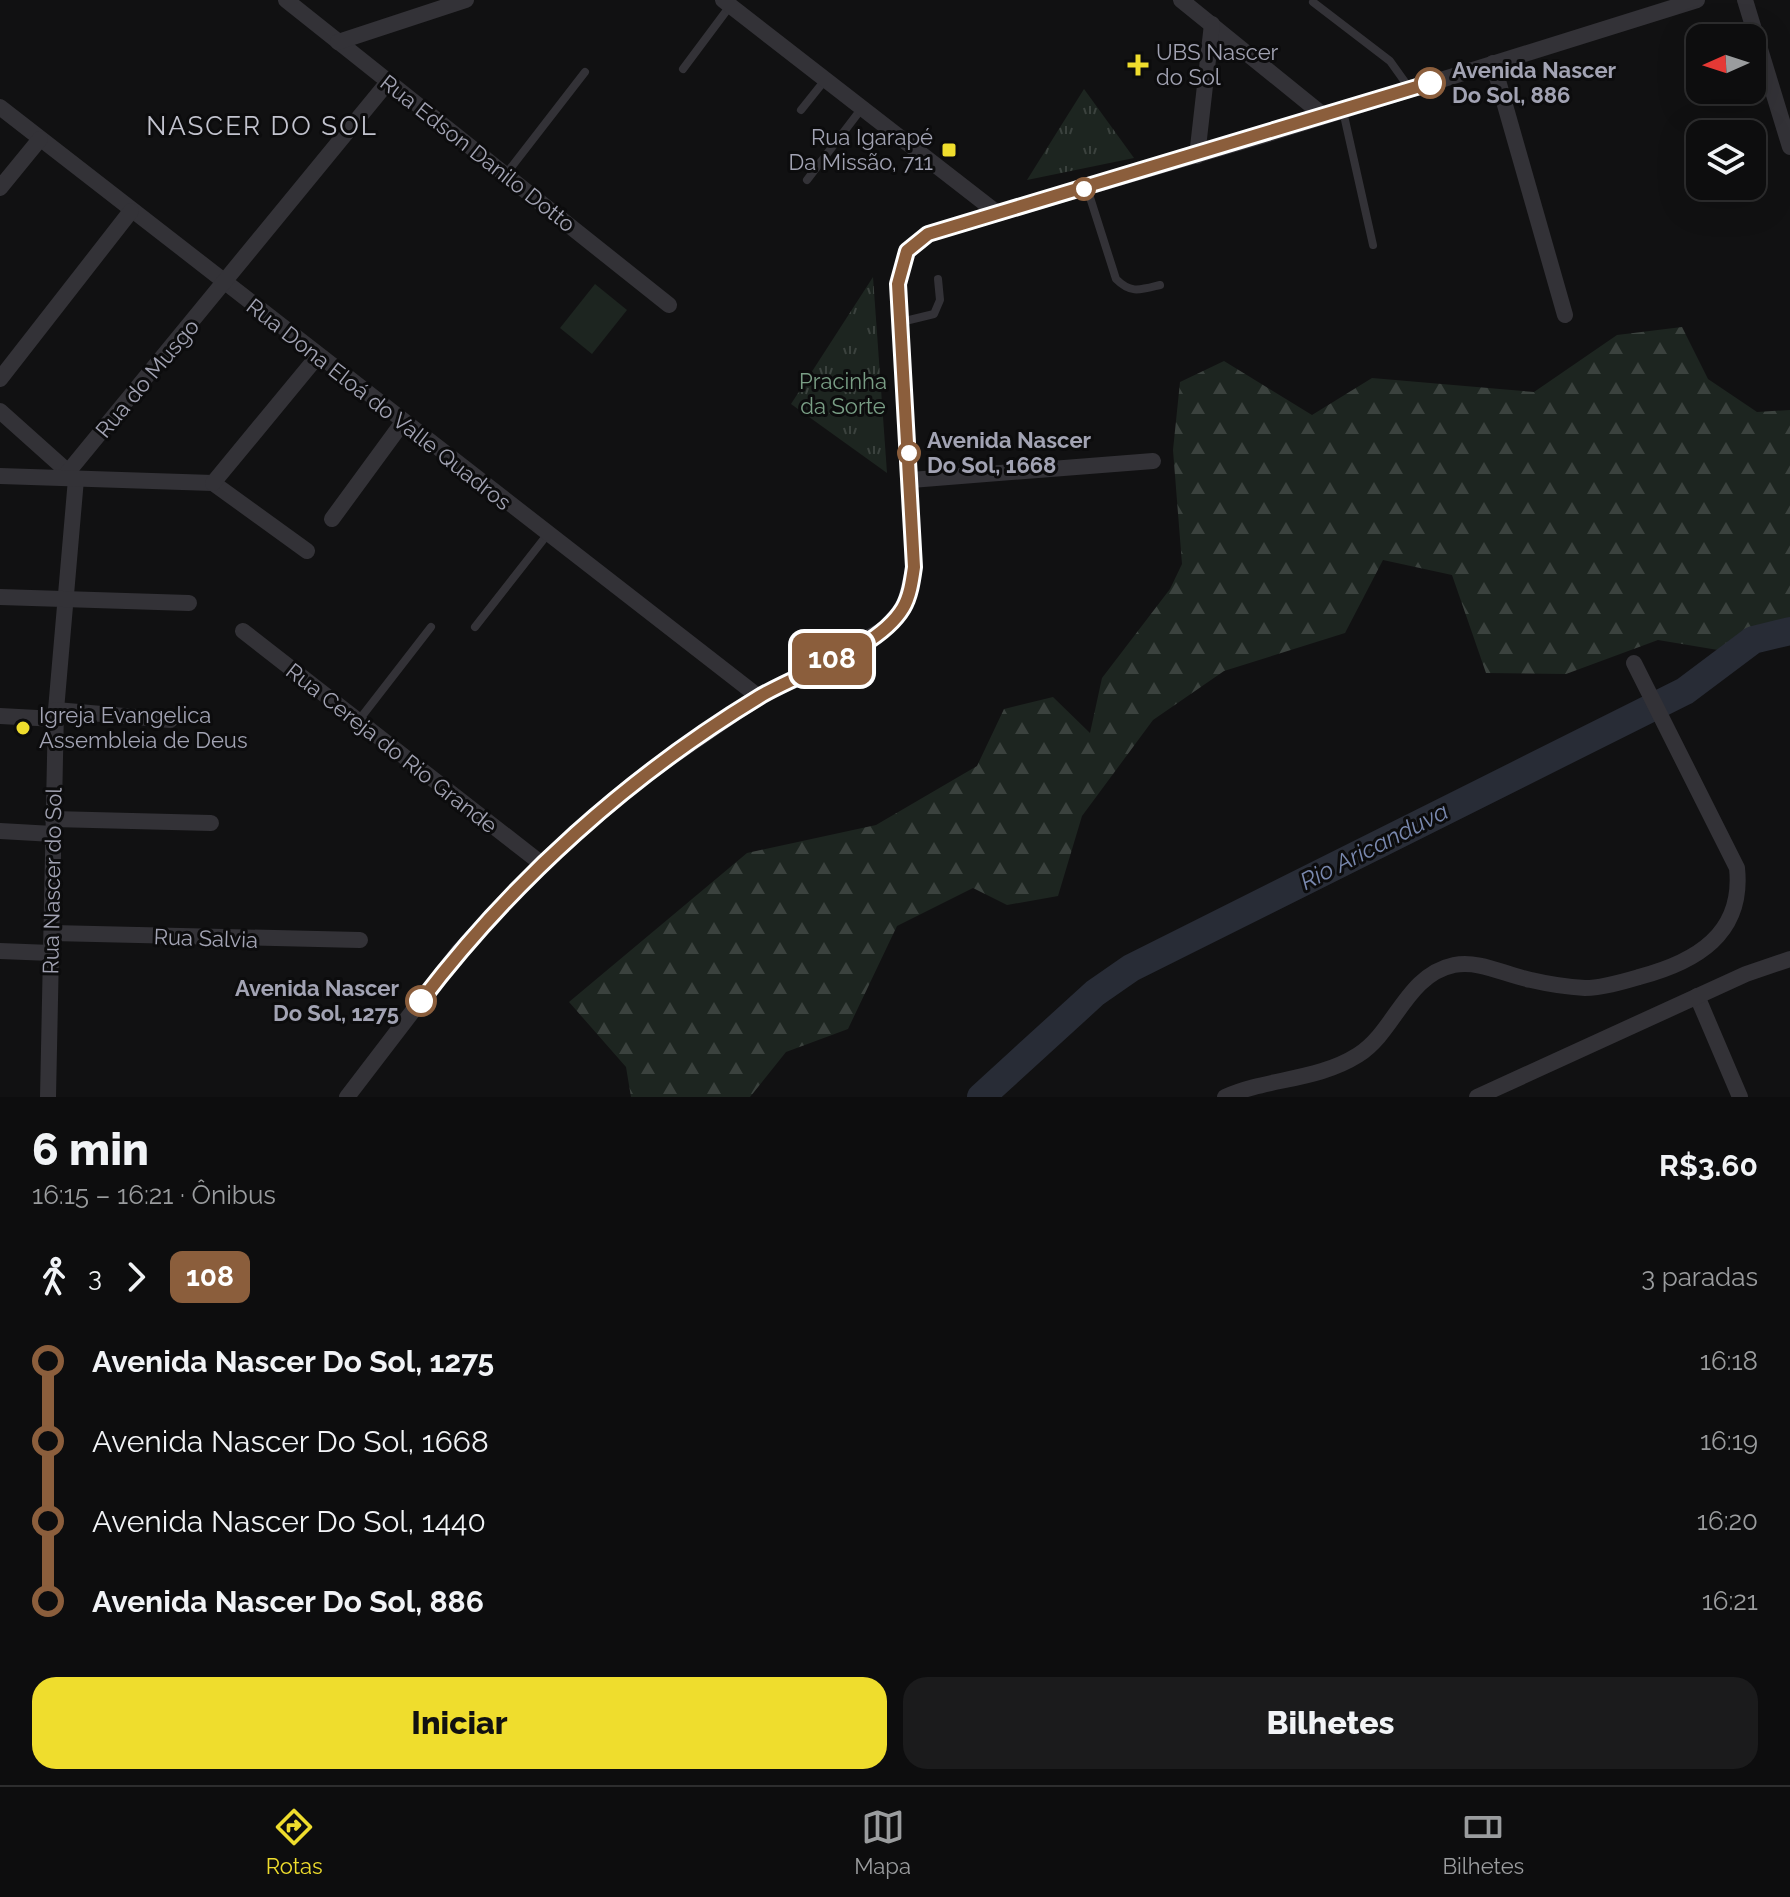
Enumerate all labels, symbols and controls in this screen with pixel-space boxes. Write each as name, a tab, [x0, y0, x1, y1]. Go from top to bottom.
north arrow	[1686, 24, 1766, 104]
map controls	[1686, 24, 1766, 200]
place label: UBS Nascer do Sol	[1156, 39, 1279, 90]
marker: UBS Nascer do Sol	[1127, 54, 1149, 76]
place label: Avenida Nascer Do Sol, 886	[1452, 57, 1617, 108]
marker: Avenida Nascer Do Sol, 886	[1415, 68, 1445, 98]
street label: Rua Edson Danilo Dotto	[375, 69, 581, 237]
district label: NASCER DO SOL	[146, 111, 378, 141]
button: layers	[1686, 120, 1766, 200]
place label: Rua Igarapé Da Missão, 711	[789, 124, 933, 175]
marker: Rua Igarapé Da Missão, 711	[940, 141, 958, 159]
unlabelled marker	[1073, 178, 1095, 200]
street label: Rua Dona Eloá do Valle Quadros	[242, 293, 516, 515]
street label: Rua do Musgo	[90, 313, 204, 443]
park label: Pracinha da Sorte	[799, 368, 887, 419]
place label: Avenida Nascer Do Sol, 1668	[927, 427, 1092, 478]
marker: Avenida Nascer Do Sol, 1668	[898, 442, 920, 464]
line badge: 108	[786, 633, 878, 685]
text: 108	[808, 642, 856, 675]
street label: Rua Cereja do Rio Grande	[281, 658, 503, 839]
place label: Igreja Evangelica Assembleia de Deus	[39, 702, 248, 753]
marker: Igreja Evangelica Assembleia de Deus	[14, 719, 32, 737]
street label: Rua Nascer do Sol	[37, 787, 67, 975]
water label: Rio Aricanduva	[1295, 796, 1453, 896]
street label: Rua Salvia	[153, 923, 259, 953]
place label: Avenida Nascer Do Sol, 1275	[235, 975, 399, 1026]
marker: Avenida Nascer Do Sol, 1275	[406, 986, 436, 1016]
text: 6 min	[32, 1124, 149, 1175]
text: R$3.60	[1659, 1148, 1758, 1183]
text: 16:15 – 16:21 · Ônibus	[32, 1180, 276, 1210]
icon: walk	[32, 1255, 76, 1299]
icon: forward	[114, 1255, 158, 1299]
text: 108	[186, 1260, 234, 1293]
text: 3	[88, 1262, 102, 1292]
text: 3 paradas	[1641, 1262, 1758, 1292]
text: Avenida Nascer Do Sol, 1275	[92, 1344, 494, 1379]
text: 16:18	[1700, 1346, 1758, 1376]
text: Avenida Nascer Do Sol, 1668	[92, 1424, 489, 1459]
text: 16:19	[1700, 1426, 1758, 1456]
text: Avenida Nascer Do Sol, 1440	[92, 1504, 486, 1539]
text: 16:20	[1697, 1506, 1758, 1536]
text: Avenida Nascer Do Sol, 886	[92, 1584, 484, 1619]
text: 16:21	[1702, 1586, 1758, 1616]
button: Iniciar	[32, 1677, 887, 1769]
button: Bilhetes	[903, 1677, 1758, 1769]
tab: Rotas	[266, 1805, 323, 1879]
tab: Mapa	[854, 1805, 911, 1879]
tab: Bilhetes	[1442, 1805, 1524, 1879]

